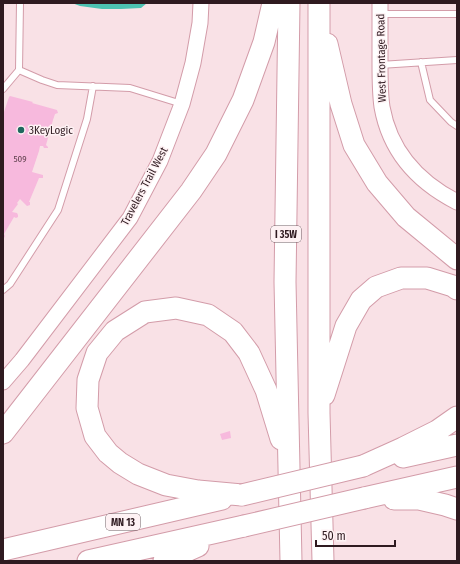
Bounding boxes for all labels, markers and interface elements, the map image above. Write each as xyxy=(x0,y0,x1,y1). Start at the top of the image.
street label: West Frontage Road xyxy=(374,14,389,102)
place label: 3KeyLogic xyxy=(29,124,73,137)
marker: 3KeyLogic xyxy=(16,125,26,135)
street label: Travelers Trail West xyxy=(118,145,171,228)
house number: 509 xyxy=(13,154,27,164)
road number: I 35W xyxy=(271,226,301,242)
road number: MN 13 xyxy=(106,514,140,530)
scale bar xyxy=(316,522,395,548)
text: 50 m xyxy=(322,529,346,543)

